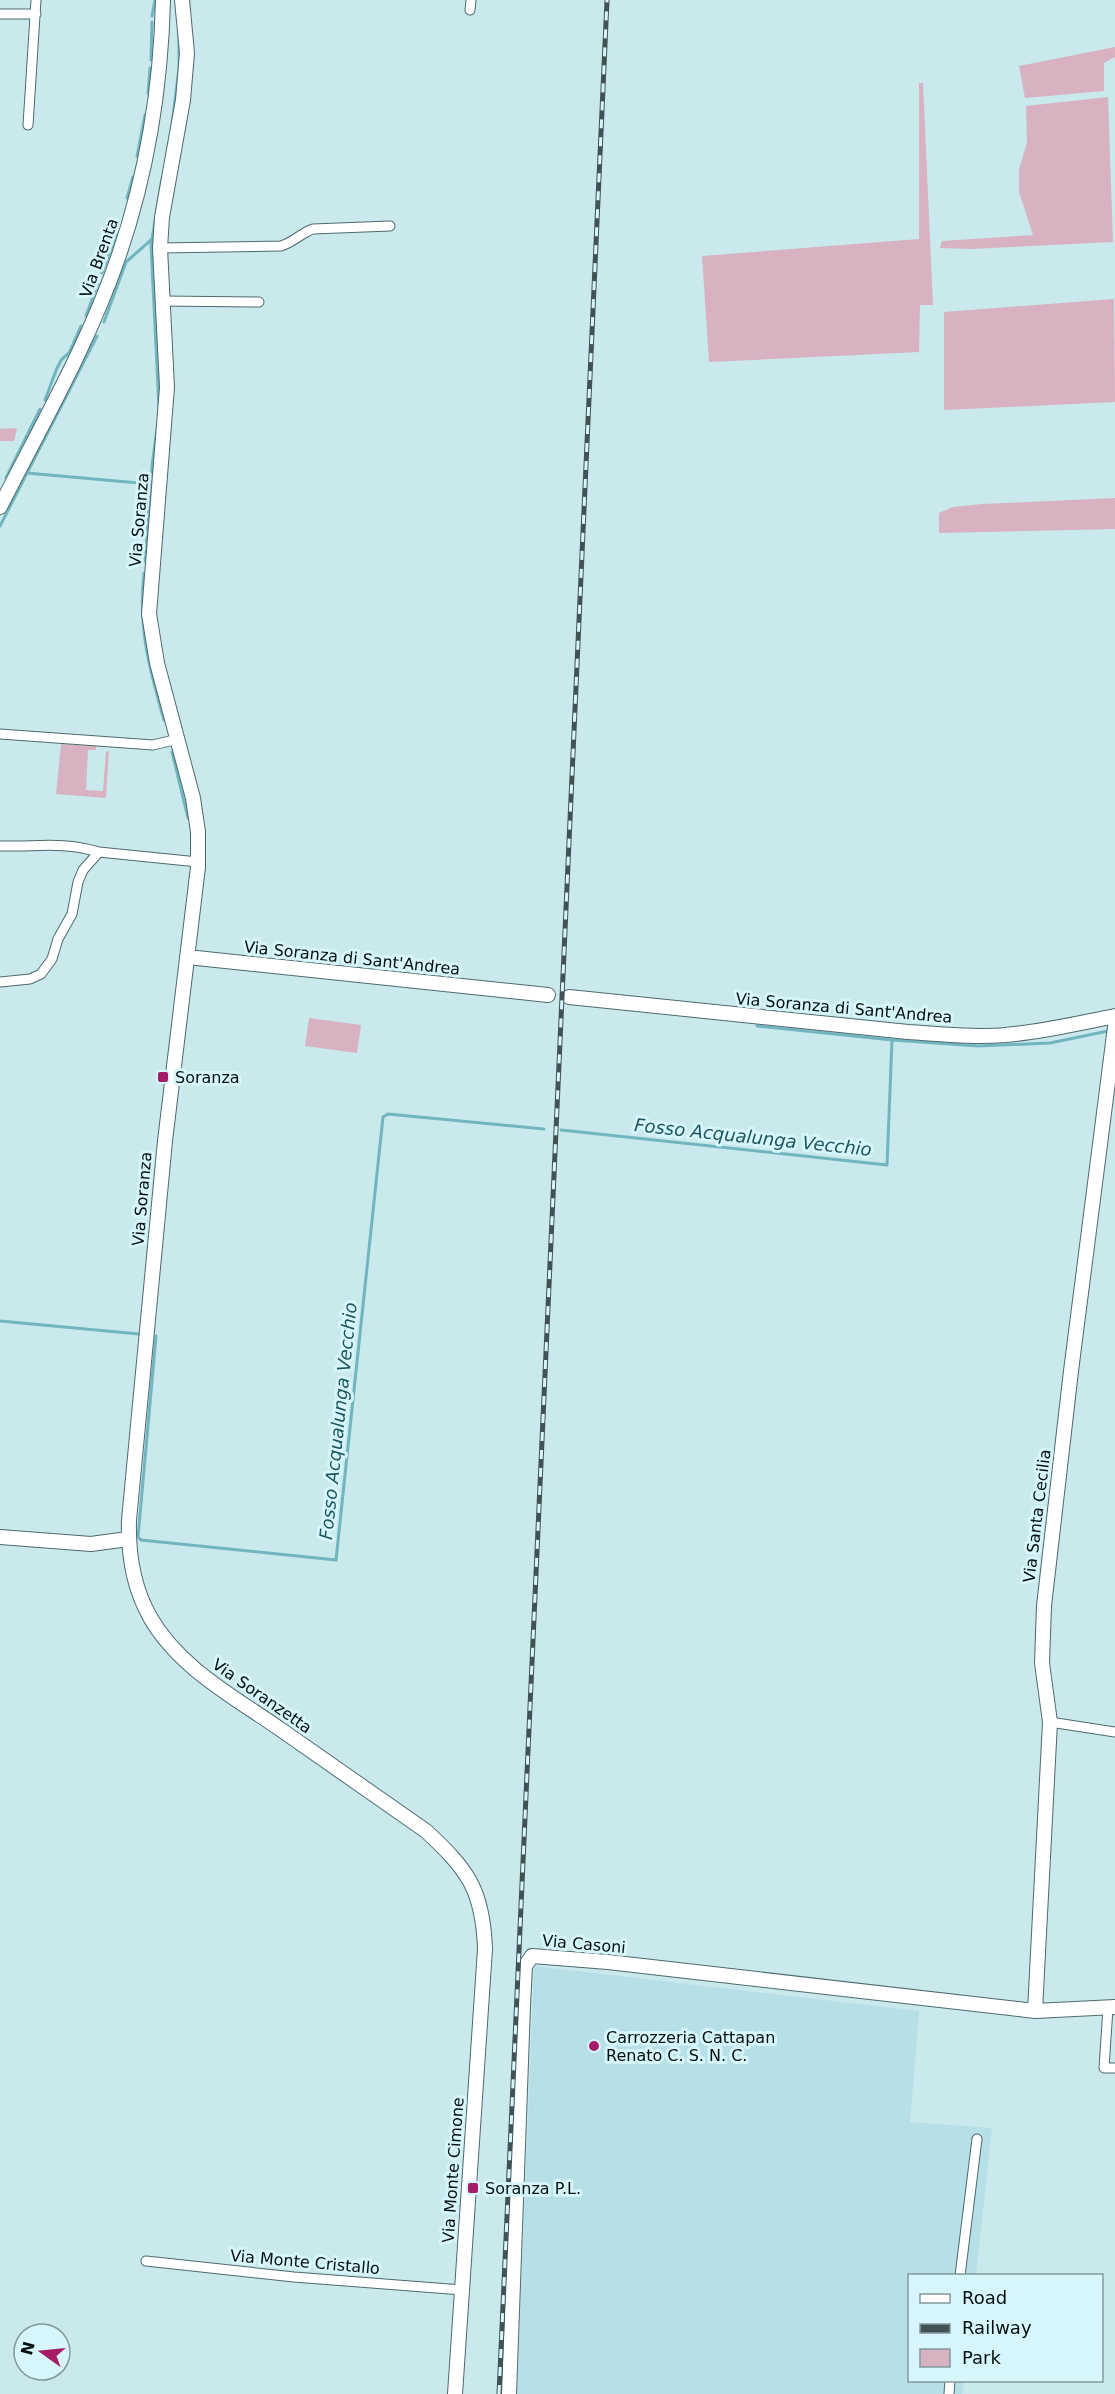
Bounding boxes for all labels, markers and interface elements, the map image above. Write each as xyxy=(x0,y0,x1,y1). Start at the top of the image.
street label: Via Brenta xyxy=(76,216,122,300)
street label: Via Soranza xyxy=(125,472,153,568)
street label: Via Soranza di Sant'Andrea xyxy=(243,937,461,979)
street label: Via Soranza di Sant'Andrea xyxy=(735,989,953,1027)
place label: Soranza xyxy=(175,1068,240,1087)
marker: Soranza xyxy=(156,1070,170,1084)
water label: Fosso Acqualunga Vecchio xyxy=(633,1114,873,1160)
street label: Via Soranza xyxy=(128,1151,156,1247)
water label: Fosso Acqualunga Vecchio xyxy=(315,1301,361,1541)
street label: Via Santa Cecilia xyxy=(1019,1448,1055,1584)
street label: Via Soranzetta xyxy=(209,1655,315,1737)
street label: Via Casoni xyxy=(542,1931,626,1957)
place label: Carrozzeria Cattapan Renato C. S. N. C. xyxy=(606,2028,775,2065)
marker: Carrozzeria Cattapan Renato C. S. N. C. xyxy=(587,2039,601,2053)
street label: Via Monte Cimone xyxy=(438,2097,468,2243)
place label: Soranza P.L. xyxy=(485,2179,581,2198)
marker: Soranza P.L. xyxy=(466,2181,480,2195)
street label: Via Monte Cristallo xyxy=(229,2246,381,2278)
legend xyxy=(908,2274,1103,2382)
text: Road xyxy=(962,2287,1007,2308)
text: Railway xyxy=(962,2317,1032,2338)
north arrow xyxy=(12,2322,72,2382)
text: N xyxy=(17,2339,39,2357)
text: Park xyxy=(962,2347,1001,2368)

